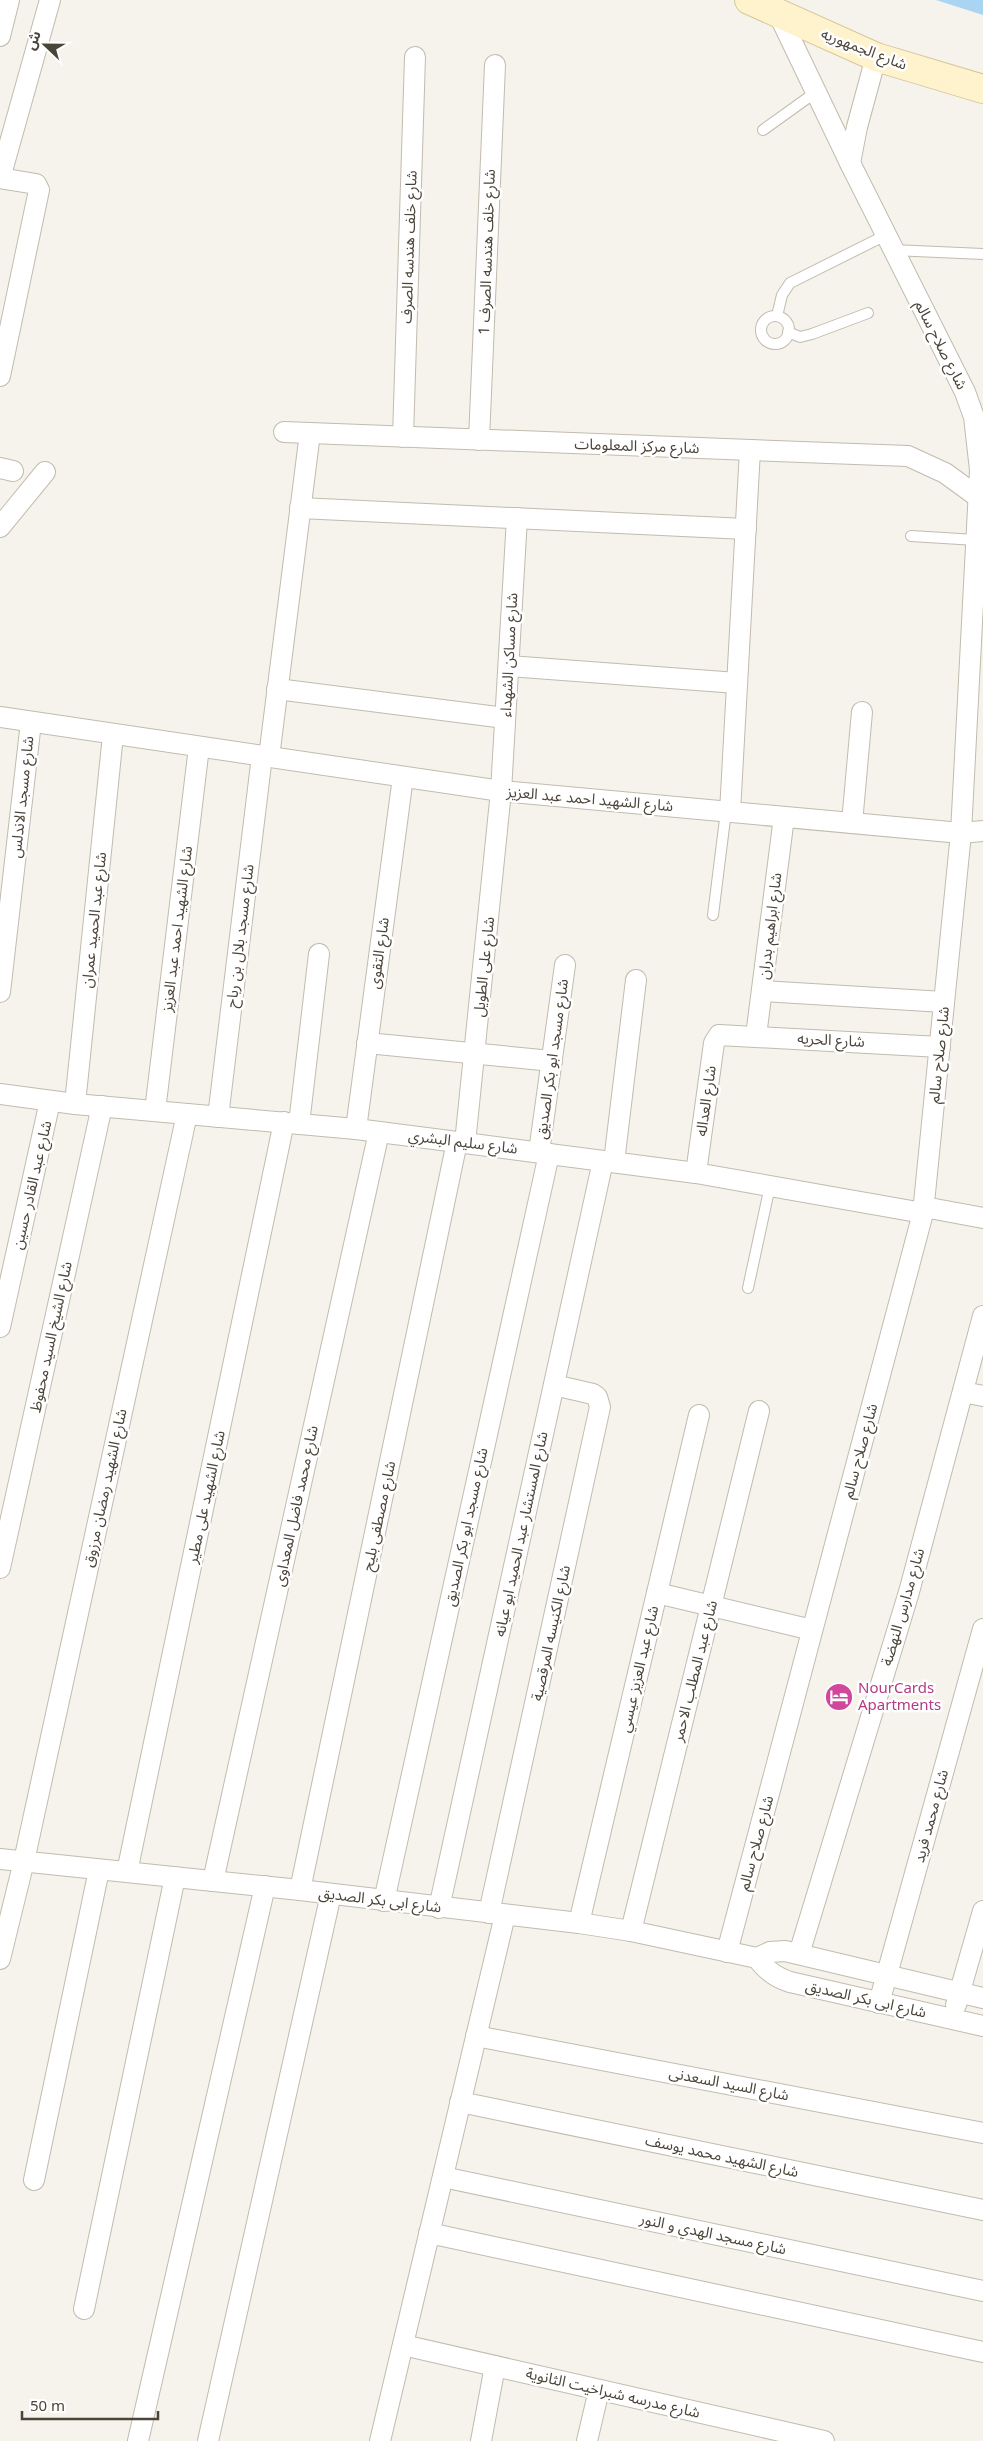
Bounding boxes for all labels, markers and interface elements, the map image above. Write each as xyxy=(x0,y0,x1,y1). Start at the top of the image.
north arrow xyxy=(20,20,70,70)
street label: شارع الجمهوريه xyxy=(818,23,910,76)
text: ش xyxy=(20,27,45,52)
street label: شارع خلف هندسه الصرف 1 xyxy=(473,168,502,335)
street label: شارع خلف هندسه الصرف xyxy=(395,170,424,324)
street label: شارع صلاح سالم xyxy=(908,297,973,394)
street label: شارع مركز المعلومات xyxy=(574,433,700,460)
street label: شارع مساكن الشهداء xyxy=(495,592,524,718)
street label: شارع مسجد الاندلس xyxy=(5,735,40,859)
street label: شارع الشهيد احمد عبد العزيز xyxy=(505,781,674,818)
street label: شارع الشهيد احمد عبد العزيز xyxy=(156,844,199,1014)
street label: شارع عبد الحميد عمران xyxy=(76,851,113,989)
street label: شارع مسجد بلال بن رباح xyxy=(220,863,261,1009)
street label: شارع ابراهيم بدران xyxy=(753,871,788,981)
street label: شارع التقوى xyxy=(363,916,396,990)
street label: شارع على الطويل xyxy=(468,916,501,1018)
street label: شارع مسجد ابو بكر الصديق xyxy=(530,977,575,1141)
street label: شارع صلاح سالم xyxy=(923,1005,956,1105)
street label: شارع الحريه xyxy=(797,1027,865,1054)
street label: شارع العداله xyxy=(690,1064,723,1138)
street label: شارع عبد القادر حسين xyxy=(6,1118,59,1252)
street label: شارع سليم البشري xyxy=(407,1124,519,1161)
street label: شارع الشيخ السيد محفوظ xyxy=(24,1259,79,1415)
street label: شارع صلاح سالم xyxy=(837,1401,884,1501)
street label: شارع الشهيد رمضان مرزوق xyxy=(77,1406,134,1570)
street label: شارع محمد فاضل المعداوى xyxy=(268,1423,325,1589)
street label: شارع الشهيد على مطير xyxy=(181,1428,232,1567)
street label: شارع المستشار عبد الحميد ابو عيانه xyxy=(488,1429,555,1639)
street label: شارع مسجد ابو بكر الصديق xyxy=(438,1445,495,1609)
street label: شارع مصطفى بليح xyxy=(357,1459,402,1573)
street label: شارع مدارس النهضة xyxy=(876,1545,931,1669)
street label: شارع الكنيسه المرقصية xyxy=(526,1563,577,1703)
street label: شارع عبد المطلب الاحمر xyxy=(667,1598,724,1745)
street label: شارع عبد العزيز عيسي xyxy=(614,1603,665,1735)
place label: NourCards Apartments xyxy=(858,1677,941,1714)
hotel icon: NourCards Apartments xyxy=(824,1682,854,1712)
street label: شارع محمد فريد xyxy=(908,1767,955,1865)
street label: شارع صلاح سالم xyxy=(733,1793,780,1893)
street label: شارع ابى بكر الصديق xyxy=(317,1882,443,1919)
street label: شارع ابى بكر الصديق xyxy=(803,1974,929,2025)
street label: شارع السيد السعدنى xyxy=(667,2062,791,2107)
street label: شارع الشهيد محمد يوسف xyxy=(643,2129,801,2184)
street label: شارع مسجد الهدي و النور xyxy=(636,2208,789,2261)
street label: شارع مدرسه شبراخيت الثانوية xyxy=(524,2362,702,2425)
scale bar xyxy=(22,2388,159,2420)
text: 50 m xyxy=(30,2395,65,2415)

